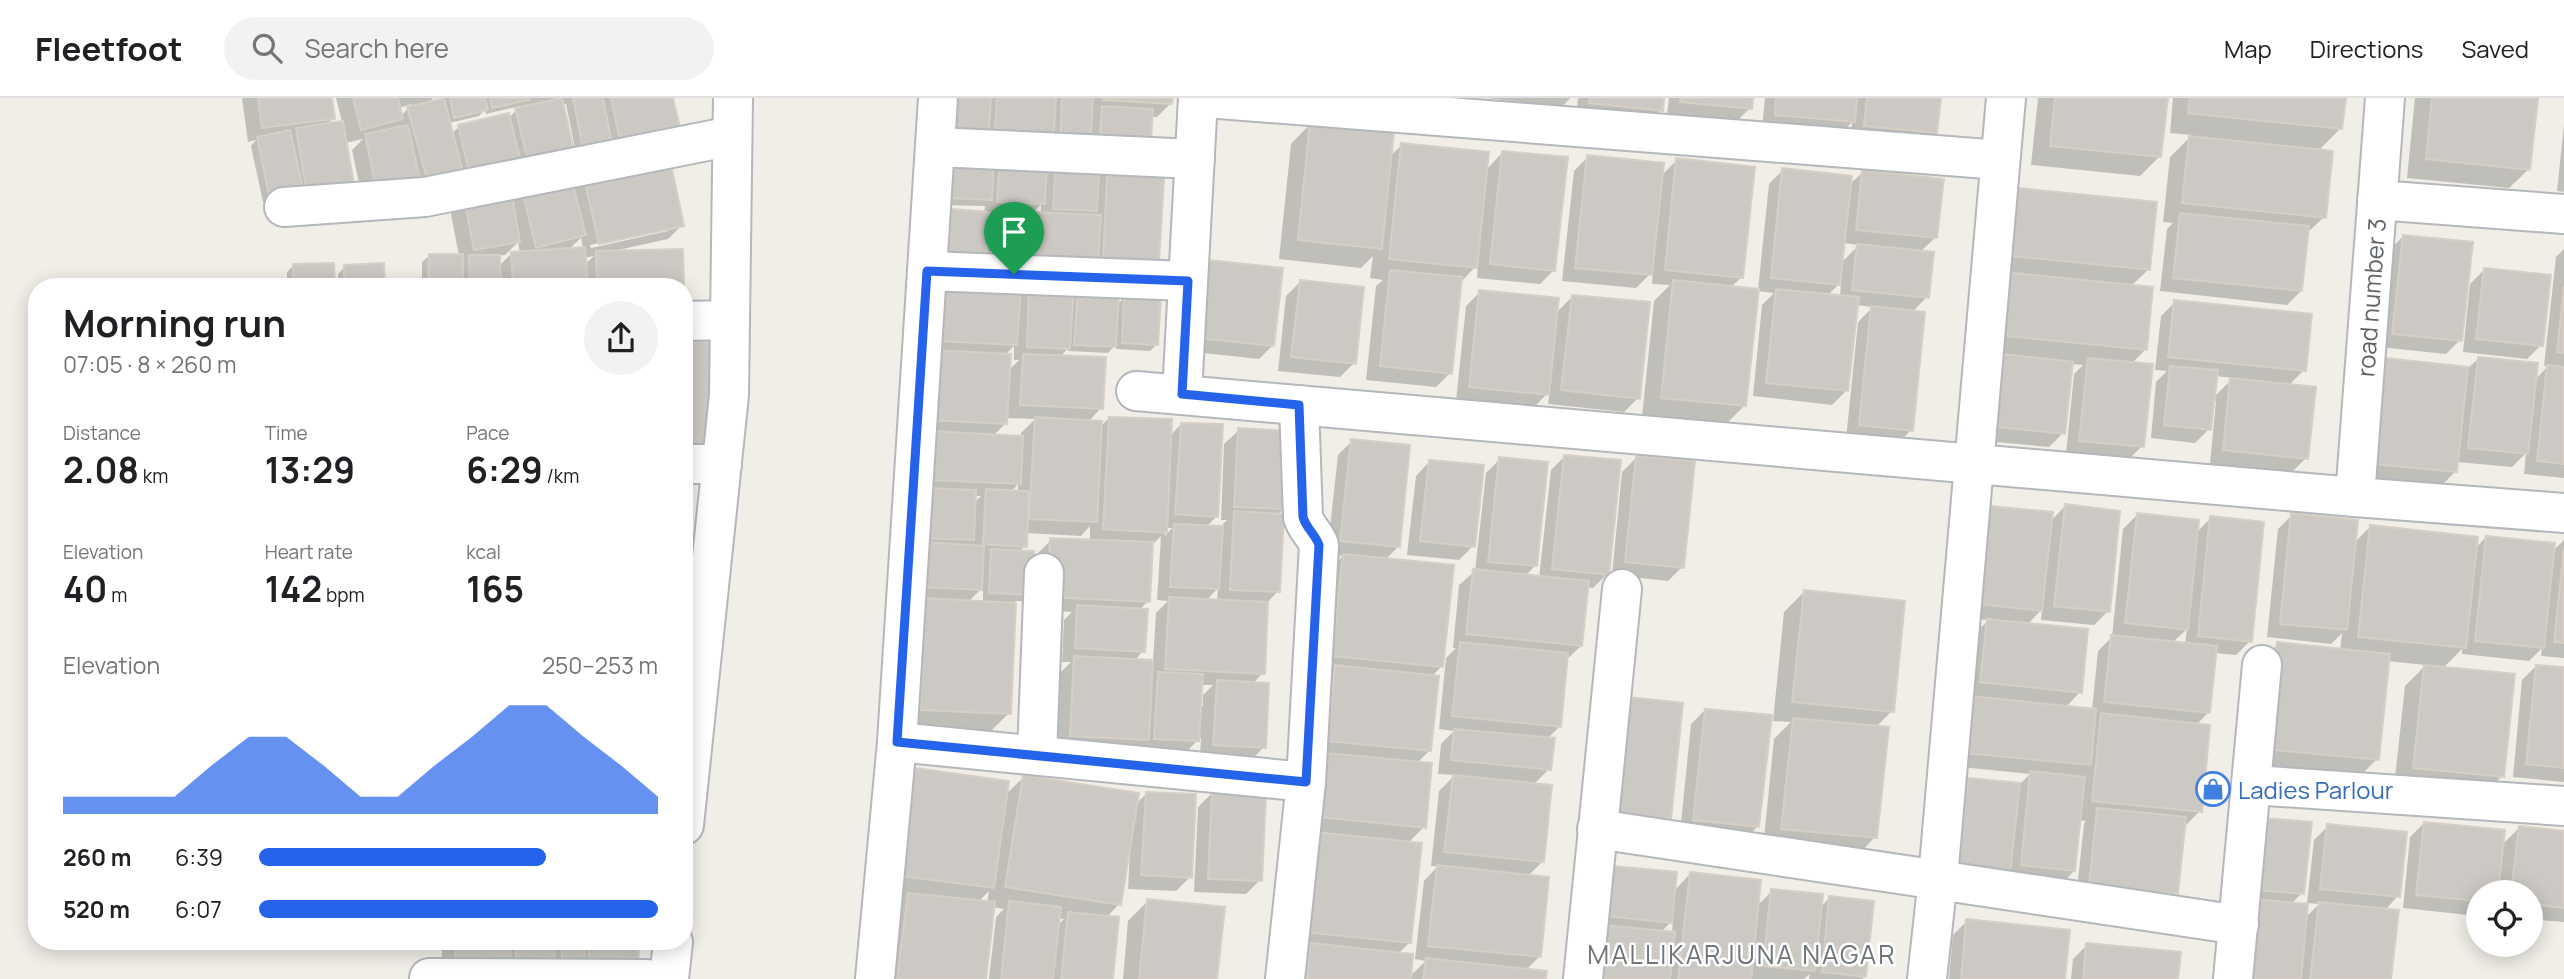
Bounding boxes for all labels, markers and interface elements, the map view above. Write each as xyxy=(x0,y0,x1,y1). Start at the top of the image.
search box xyxy=(224,17,714,80)
text: Fleetfoot xyxy=(35,26,182,71)
icon: search xyxy=(248,29,286,67)
text: Search here xyxy=(304,30,449,66)
text: Map xyxy=(2224,32,2272,65)
text: Directions xyxy=(2310,32,2423,65)
text: Saved xyxy=(2461,32,2529,65)
pin xyxy=(984,202,1044,274)
icon: arrive xyxy=(995,213,1033,251)
street label: road number 3 xyxy=(2348,217,2392,378)
text: Morning run xyxy=(63,296,286,348)
button: share xyxy=(584,301,658,375)
text: 07:05 · 8 × 260 m xyxy=(63,348,236,380)
text: Distance xyxy=(63,420,141,446)
text: Time xyxy=(265,420,308,446)
text: Pace xyxy=(466,420,509,446)
text: 2.08 xyxy=(63,446,139,494)
text: 13:29 xyxy=(265,446,355,494)
text: 6:29 xyxy=(466,446,543,494)
text: km xyxy=(139,463,168,489)
text: /km xyxy=(543,463,579,489)
text: Elevation xyxy=(63,539,143,565)
text: Heart rate xyxy=(265,539,353,565)
text: kcal xyxy=(466,539,501,565)
text: 40 xyxy=(63,565,107,613)
text: 142 xyxy=(265,565,322,613)
text: 165 xyxy=(466,565,524,613)
text: m xyxy=(107,582,127,608)
text: bpm xyxy=(322,582,365,608)
text: Elevation xyxy=(63,649,160,681)
text: 250–253 m xyxy=(542,649,658,681)
shop icon: Ladies Parlour xyxy=(2194,770,2232,808)
place label: Ladies Parlour xyxy=(2238,773,2394,806)
text: 260 m xyxy=(63,841,131,873)
text: 6:39 xyxy=(175,841,223,873)
map controls xyxy=(2466,880,2543,957)
button: locate xyxy=(2466,880,2543,957)
text: 520 m xyxy=(63,893,130,925)
text: 6:07 xyxy=(175,893,222,925)
district label: MALLIKARJUNA NAGAR xyxy=(1587,936,1897,972)

